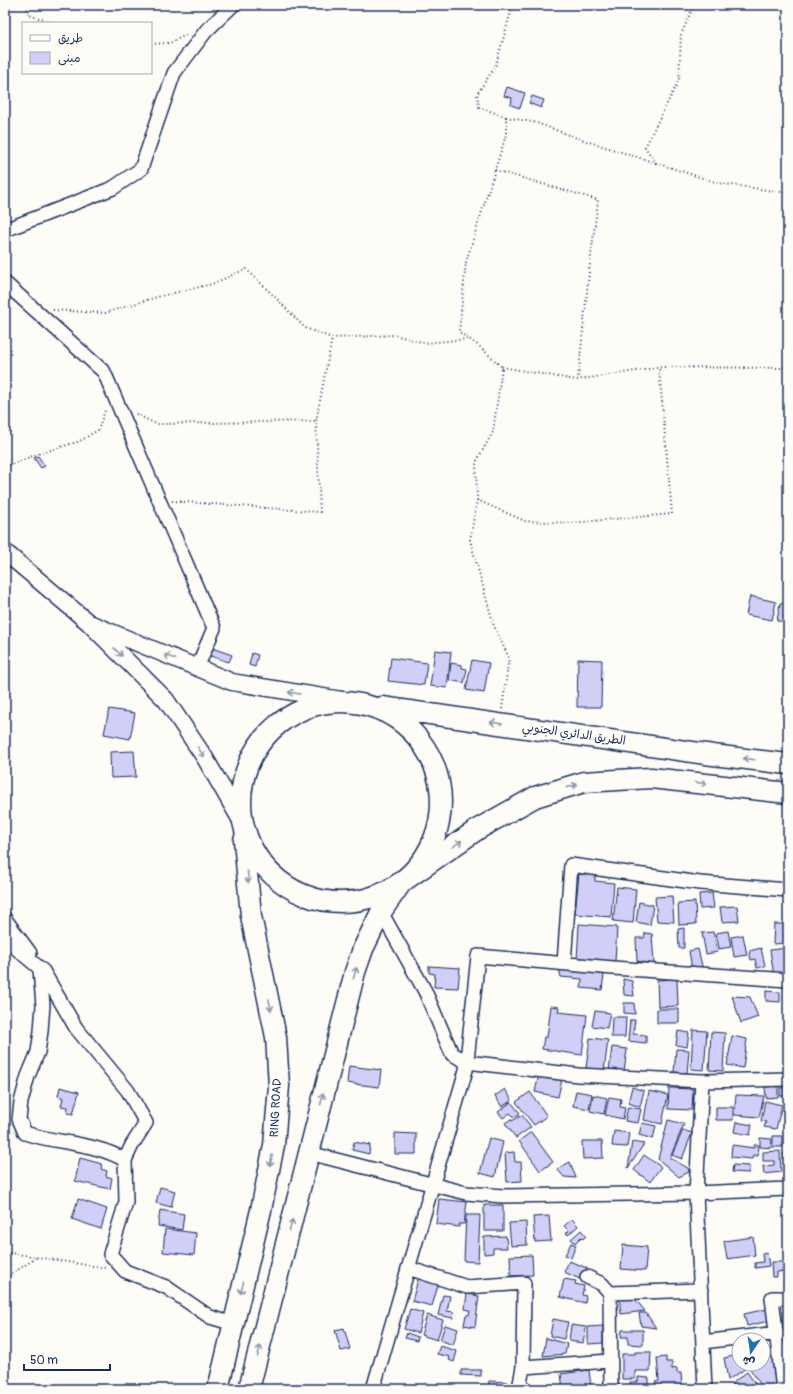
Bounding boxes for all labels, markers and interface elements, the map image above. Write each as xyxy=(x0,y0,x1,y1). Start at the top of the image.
legend xyxy=(22,22,152,74)
text: طريق xyxy=(58,31,83,46)
text: مبنى xyxy=(58,51,81,66)
one-way arrow xyxy=(113,647,123,657)
one-way arrow xyxy=(165,652,177,660)
one-way arrow xyxy=(288,688,301,696)
one-way arrow xyxy=(490,719,503,727)
street label: الطريق الدائري الجنوبي xyxy=(521,719,627,752)
one-way arrow xyxy=(197,746,205,757)
one-way arrow xyxy=(743,755,756,763)
one-way arrow xyxy=(695,780,708,787)
one-way arrow xyxy=(566,782,579,789)
one-way arrow xyxy=(451,840,462,848)
one-way arrow xyxy=(244,870,251,883)
one-way arrow xyxy=(352,967,359,980)
one-way arrow xyxy=(266,998,274,1011)
street label: RING ROAD xyxy=(267,1078,285,1138)
one-way arrow xyxy=(319,1093,327,1106)
one-way arrow xyxy=(267,1154,275,1167)
one-way arrow xyxy=(287,1219,295,1232)
one-way arrow xyxy=(238,1281,246,1294)
north arrow xyxy=(731,1332,771,1372)
one-way arrow xyxy=(256,1345,263,1358)
scale bar xyxy=(24,1346,110,1372)
text: 50 m xyxy=(30,1353,58,1368)
text: ش xyxy=(742,1354,756,1369)

